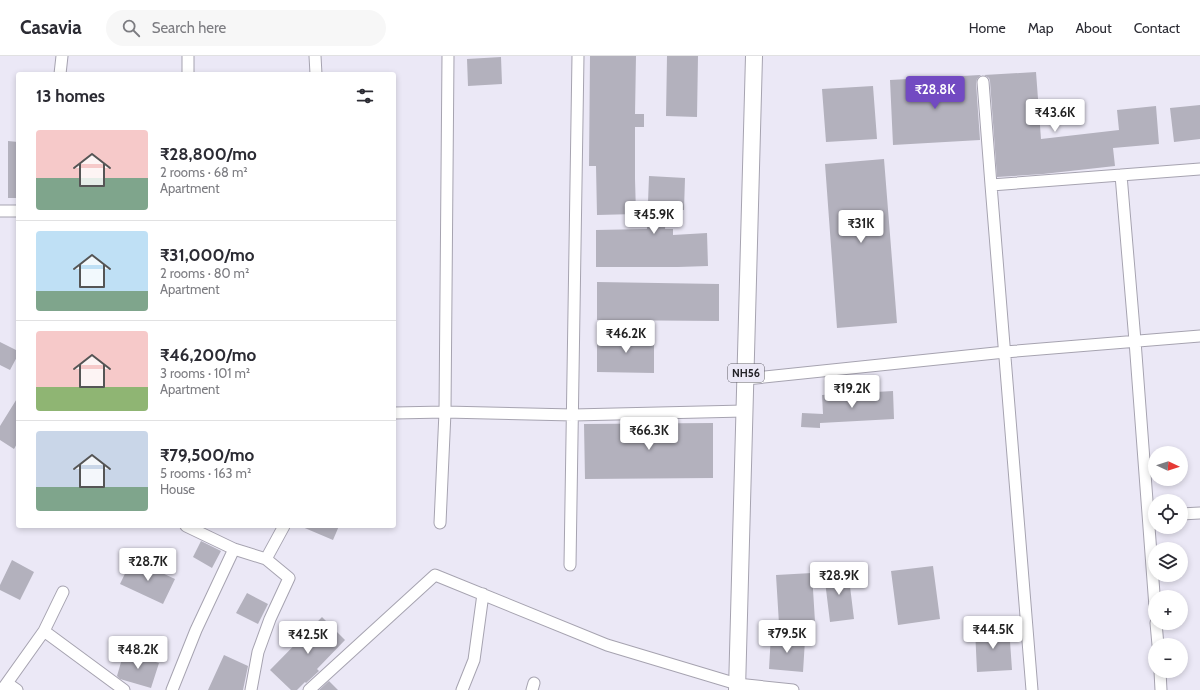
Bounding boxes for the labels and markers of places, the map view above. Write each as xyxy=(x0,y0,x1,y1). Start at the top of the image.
pin: ₹28.8K xyxy=(902,76,968,110)
pin: ₹43.6K xyxy=(1022,99,1088,133)
pin: ₹45.9K xyxy=(621,201,687,235)
pin: ₹31K xyxy=(837,210,885,244)
pin: ₹46.2K xyxy=(593,320,659,354)
pin: ₹19.2K xyxy=(819,375,885,409)
pin: ₹66.3K xyxy=(616,417,682,451)
pin: ₹28.7K xyxy=(115,548,181,582)
pin: ₹28.9K xyxy=(806,562,872,596)
pin: ₹44.5K xyxy=(960,616,1026,650)
pin: ₹79.5K xyxy=(754,620,820,654)
pin: ₹42.5K xyxy=(275,621,341,655)
pin: ₹48.2K xyxy=(105,636,171,670)

